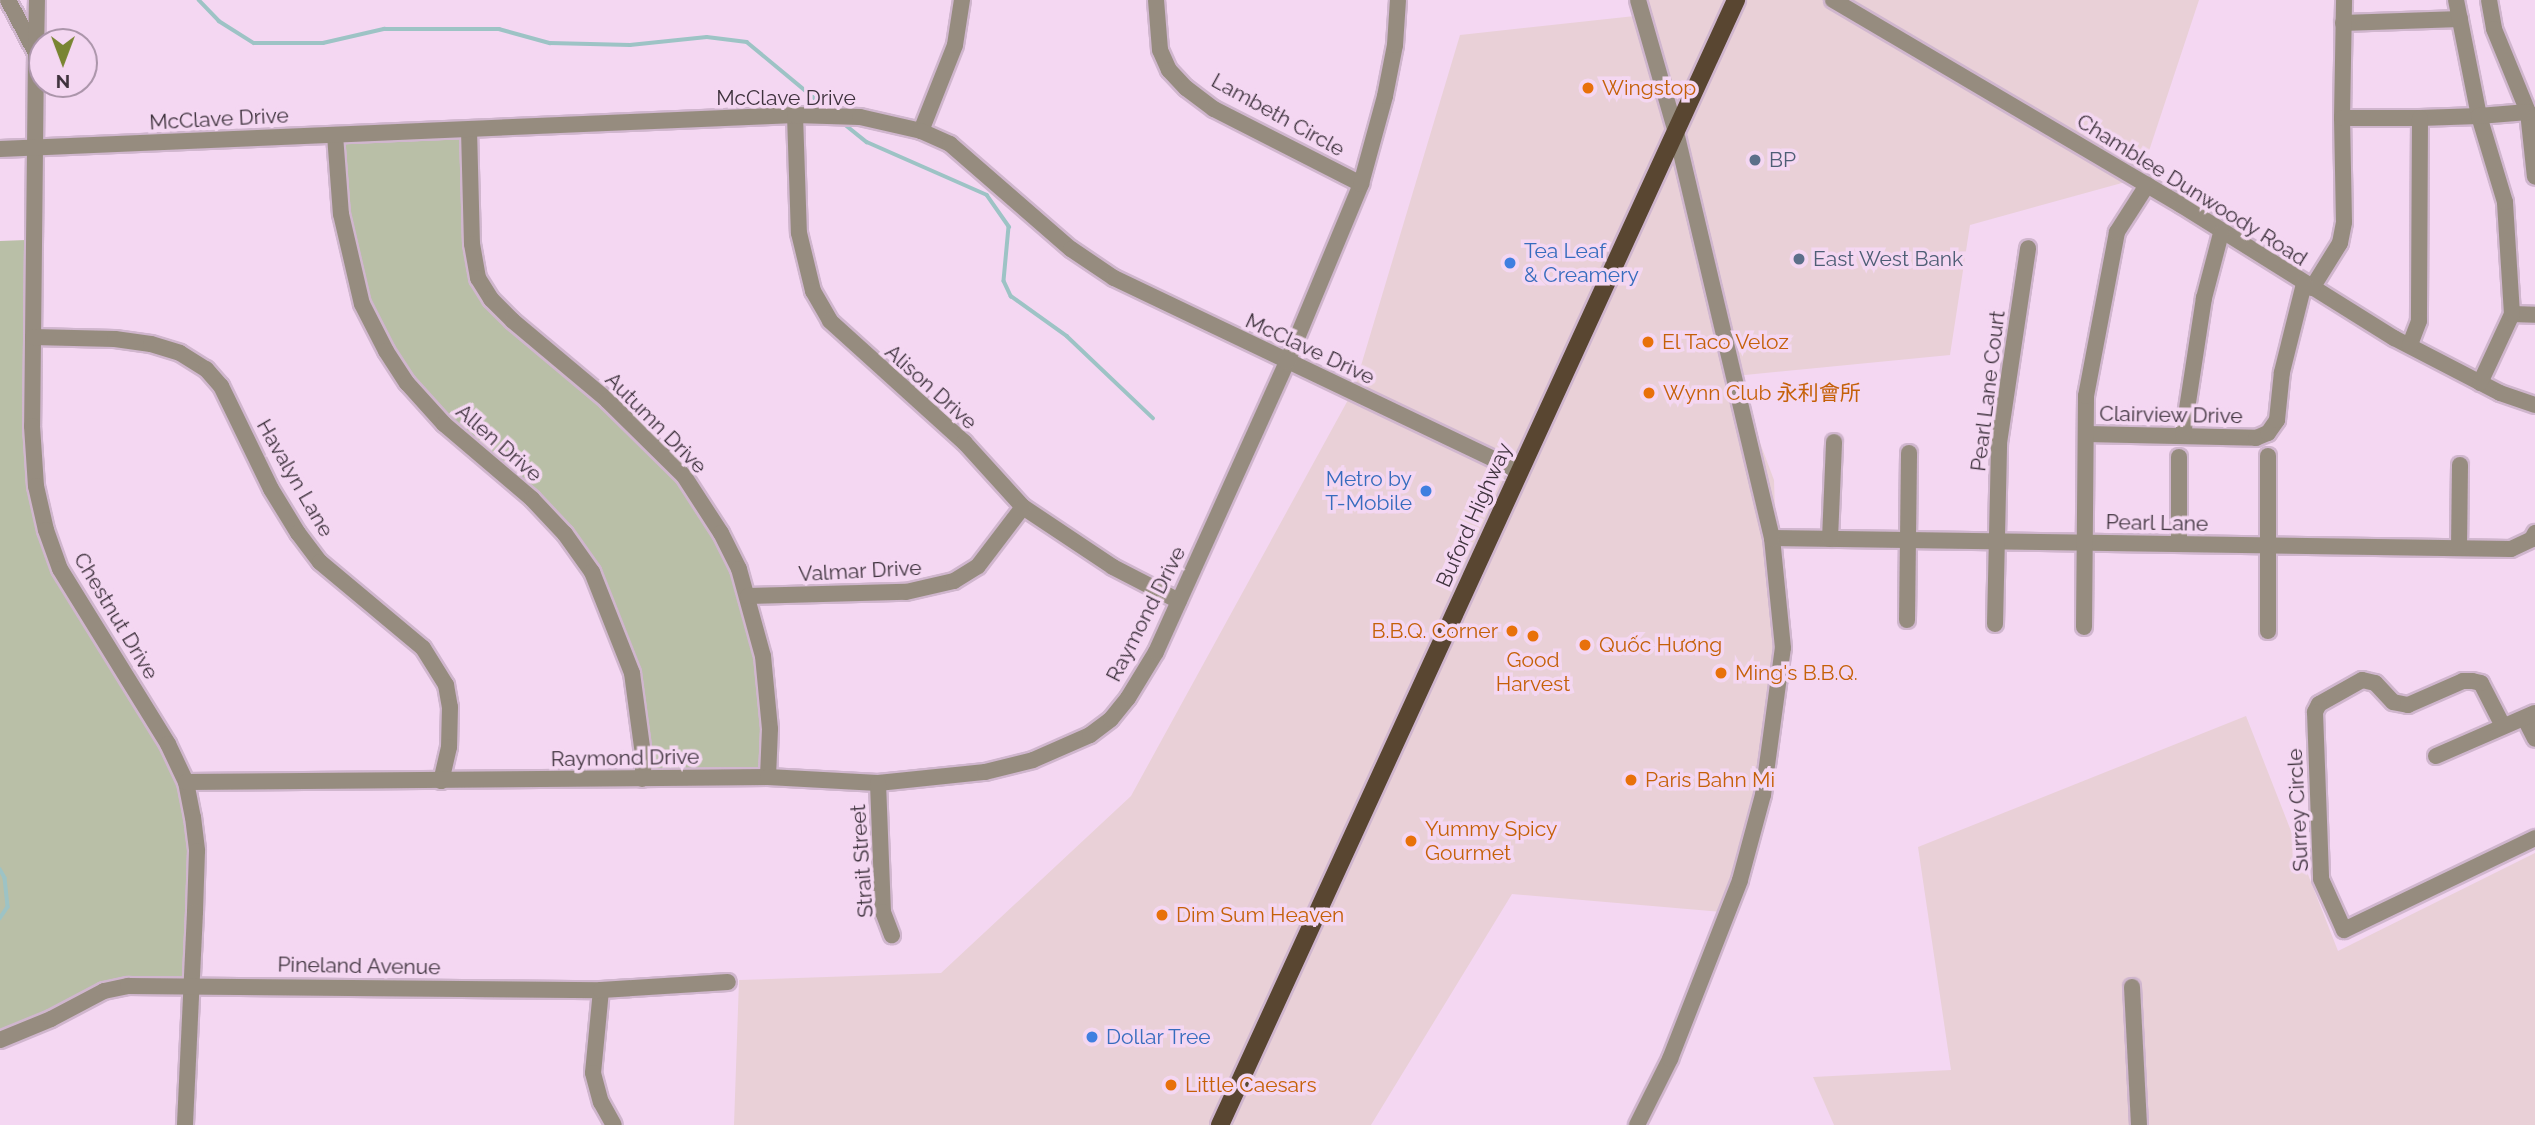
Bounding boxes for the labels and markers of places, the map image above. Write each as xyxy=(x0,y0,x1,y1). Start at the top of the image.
place label: Wingstop xyxy=(1602,75,1696,101)
marker: Wingstop xyxy=(1580,80,1596,96)
place label: BP xyxy=(1769,147,1796,173)
marker: BP xyxy=(1747,152,1763,168)
place label: Tea Leaf & Creamery xyxy=(1524,238,1639,288)
place label: East West Bank xyxy=(1813,246,1964,272)
marker: East West Bank xyxy=(1791,251,1807,267)
marker: Tea Leaf & Creamery xyxy=(1502,255,1518,271)
place label: El Taco Veloz xyxy=(1662,329,1791,355)
marker: El Taco Veloz xyxy=(1640,334,1656,350)
place label: Wynn Club 永利會所 xyxy=(1663,380,1861,406)
marker: Wynn Club 永利會所 xyxy=(1641,385,1657,401)
place label: Metro by T-Mobile xyxy=(1325,466,1412,516)
marker: Metro by T-Mobile xyxy=(1418,483,1434,499)
place label: B.B.Q. Corner xyxy=(1371,618,1498,644)
marker: B.B.Q. Corner xyxy=(1504,623,1520,639)
marker: Good Harvest xyxy=(1525,628,1541,644)
place label: Quốc Hương xyxy=(1599,632,1722,658)
marker: Quốc Hương xyxy=(1577,637,1593,653)
place label: Good Harvest xyxy=(1496,647,1570,697)
place label: Ming's B.B.Q. xyxy=(1735,660,1858,686)
marker: Ming's B.B.Q. xyxy=(1713,665,1729,681)
place label: Paris Bahn Mi xyxy=(1645,767,1775,793)
marker: Paris Bahn Mi xyxy=(1623,772,1639,788)
place label: Yummy Spicy Gourmet xyxy=(1425,816,1558,866)
marker: Yummy Spicy Gourmet xyxy=(1403,833,1419,849)
place label: Dim Sum Heaven xyxy=(1176,902,1344,928)
marker: Dim Sum Heaven xyxy=(1154,907,1170,923)
place label: Dollar Tree xyxy=(1106,1024,1212,1050)
marker: Dollar Tree xyxy=(1084,1029,1100,1045)
place label: Little Caesars xyxy=(1185,1072,1317,1098)
marker: Little Caesars xyxy=(1163,1077,1179,1093)

